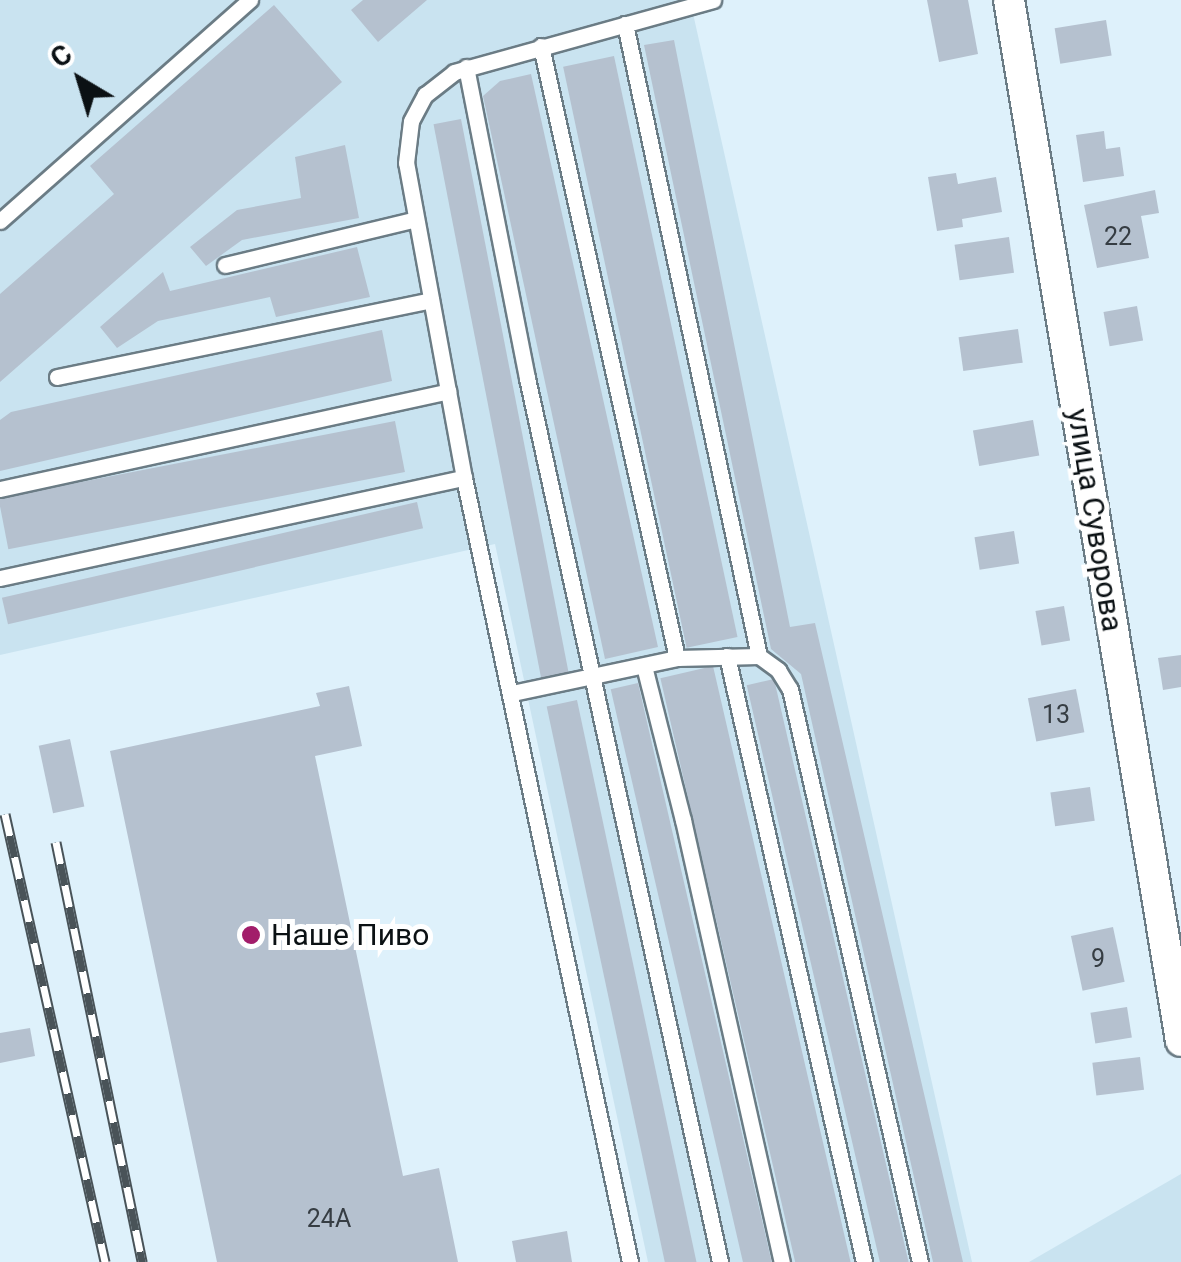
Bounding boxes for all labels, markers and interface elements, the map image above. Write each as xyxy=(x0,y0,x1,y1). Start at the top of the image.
north arrow xyxy=(30,30,130,130)
text: С xyxy=(44,37,79,75)
house number: 22 xyxy=(1104,222,1132,252)
street label: улица Суворова xyxy=(1060,406,1130,634)
house number: 13 xyxy=(1042,700,1070,730)
place label: Наше Пиво xyxy=(271,917,429,953)
marker: Наше Пиво xyxy=(240,924,262,946)
house number: 9 xyxy=(1091,944,1105,974)
house number: 24А xyxy=(307,1204,351,1234)

